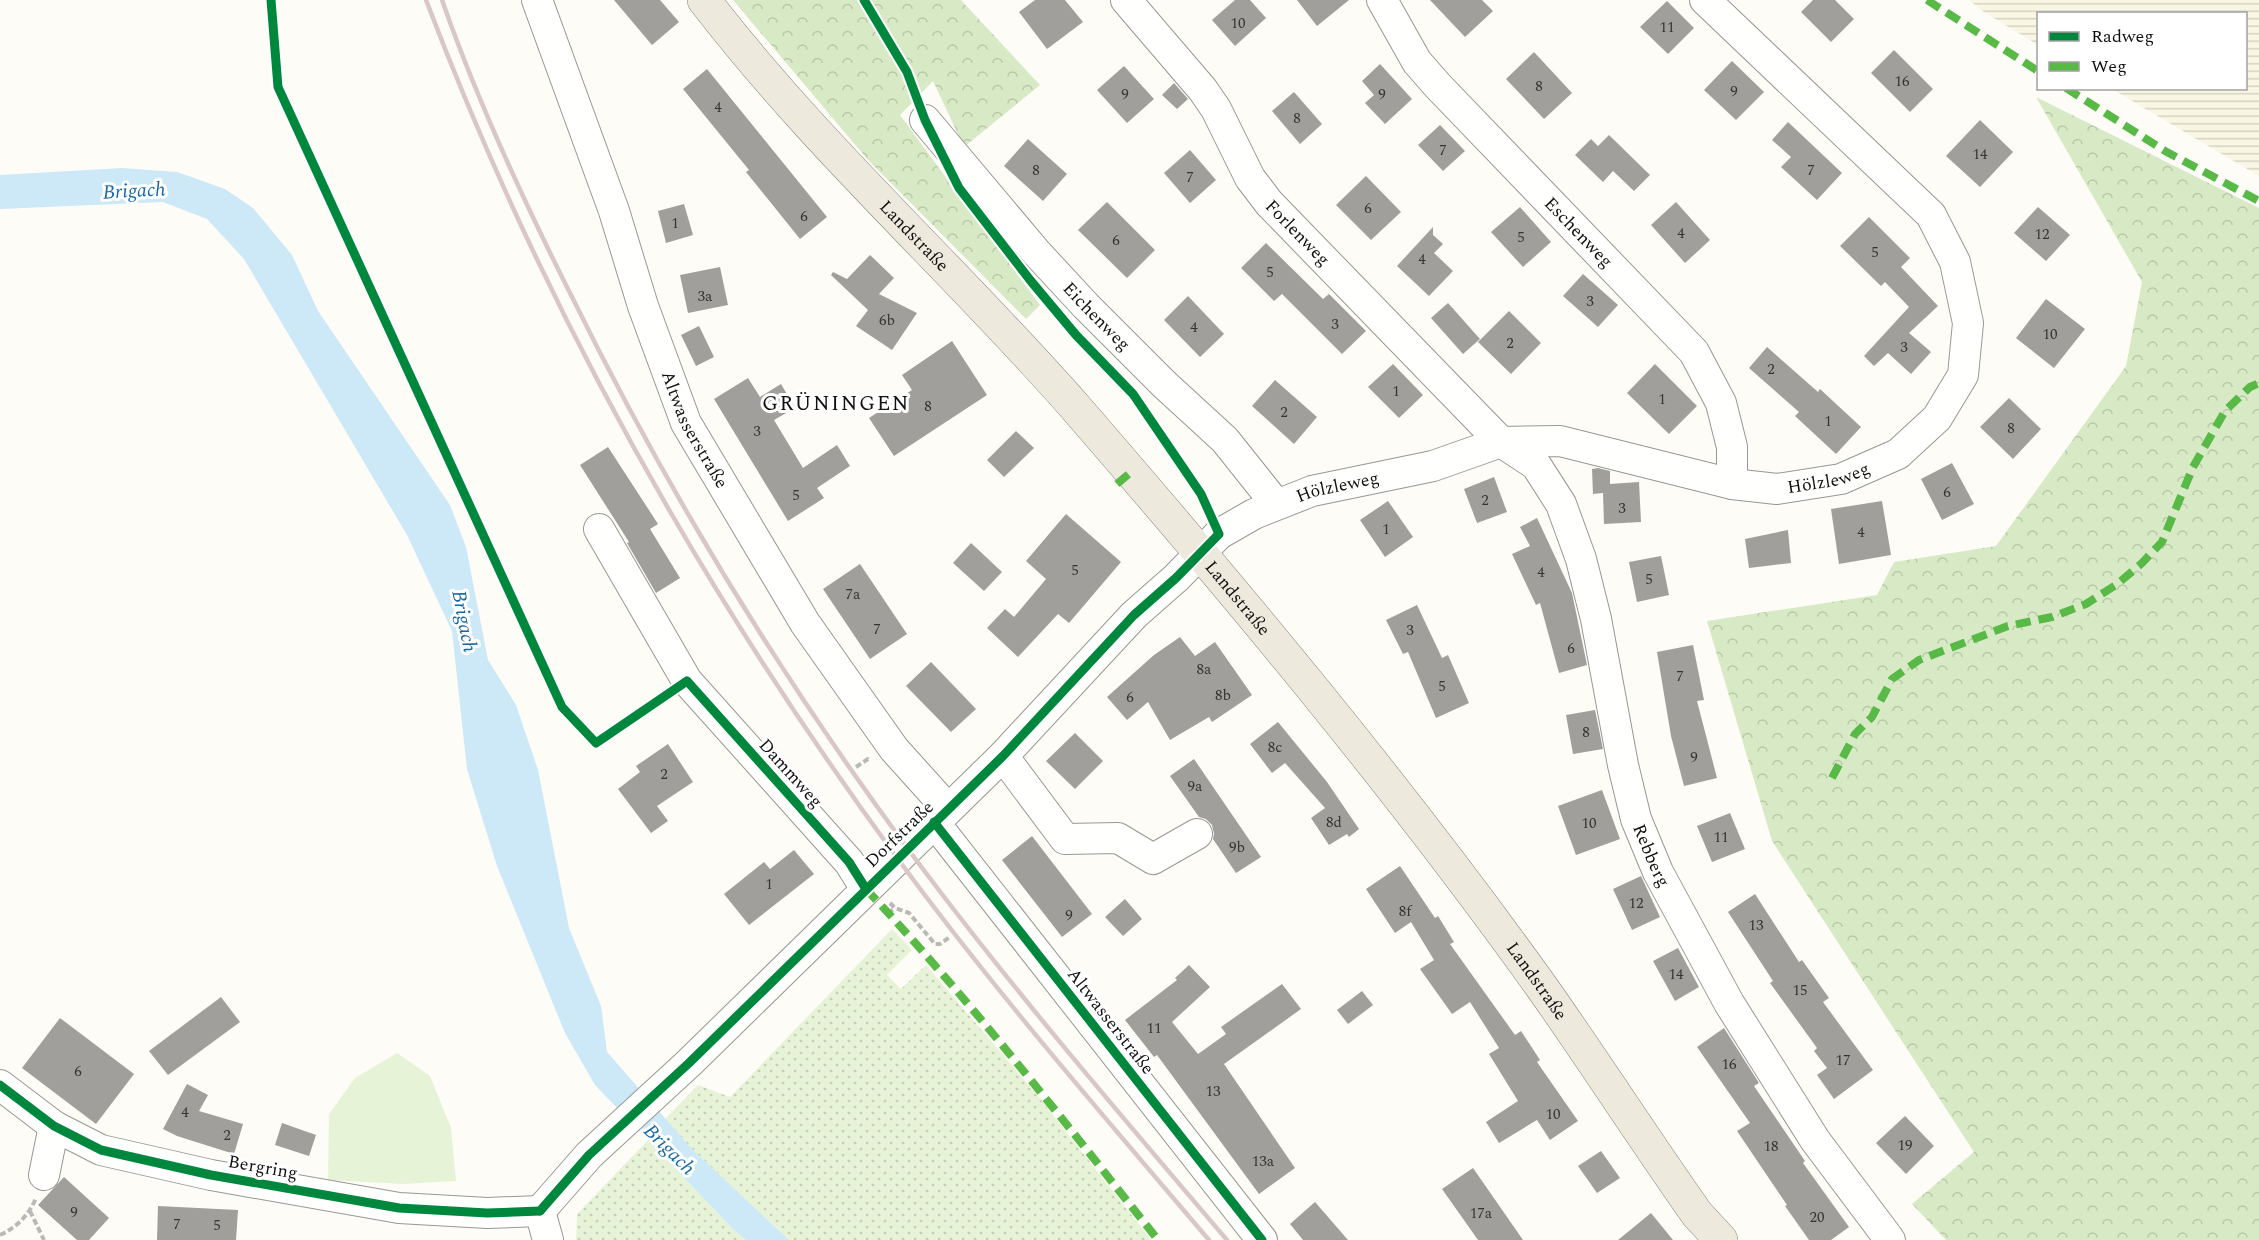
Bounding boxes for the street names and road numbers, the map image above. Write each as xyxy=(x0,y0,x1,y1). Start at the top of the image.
street label: Eschenweg xyxy=(1537,191,1619,274)
street label: Forlenweg xyxy=(1258,193,1336,272)
street label: Landstraße xyxy=(873,194,955,278)
street label: Eichenweg xyxy=(1056,276,1137,357)
street label: Altwasserstraße xyxy=(654,367,735,493)
street label: Hölzleweg xyxy=(1785,455,1874,501)
street label: Hölzleweg xyxy=(1292,465,1381,510)
street label: Landstraße xyxy=(1198,555,1277,642)
street label: Dammweg xyxy=(752,732,829,814)
street label: Dorfstraße xyxy=(859,794,940,874)
street label: Rebberg xyxy=(1625,820,1677,892)
street label: Landstraße xyxy=(1499,936,1574,1026)
street label: Altwasserstraße xyxy=(1060,962,1161,1080)
street label: Bergring xyxy=(226,1148,300,1187)

